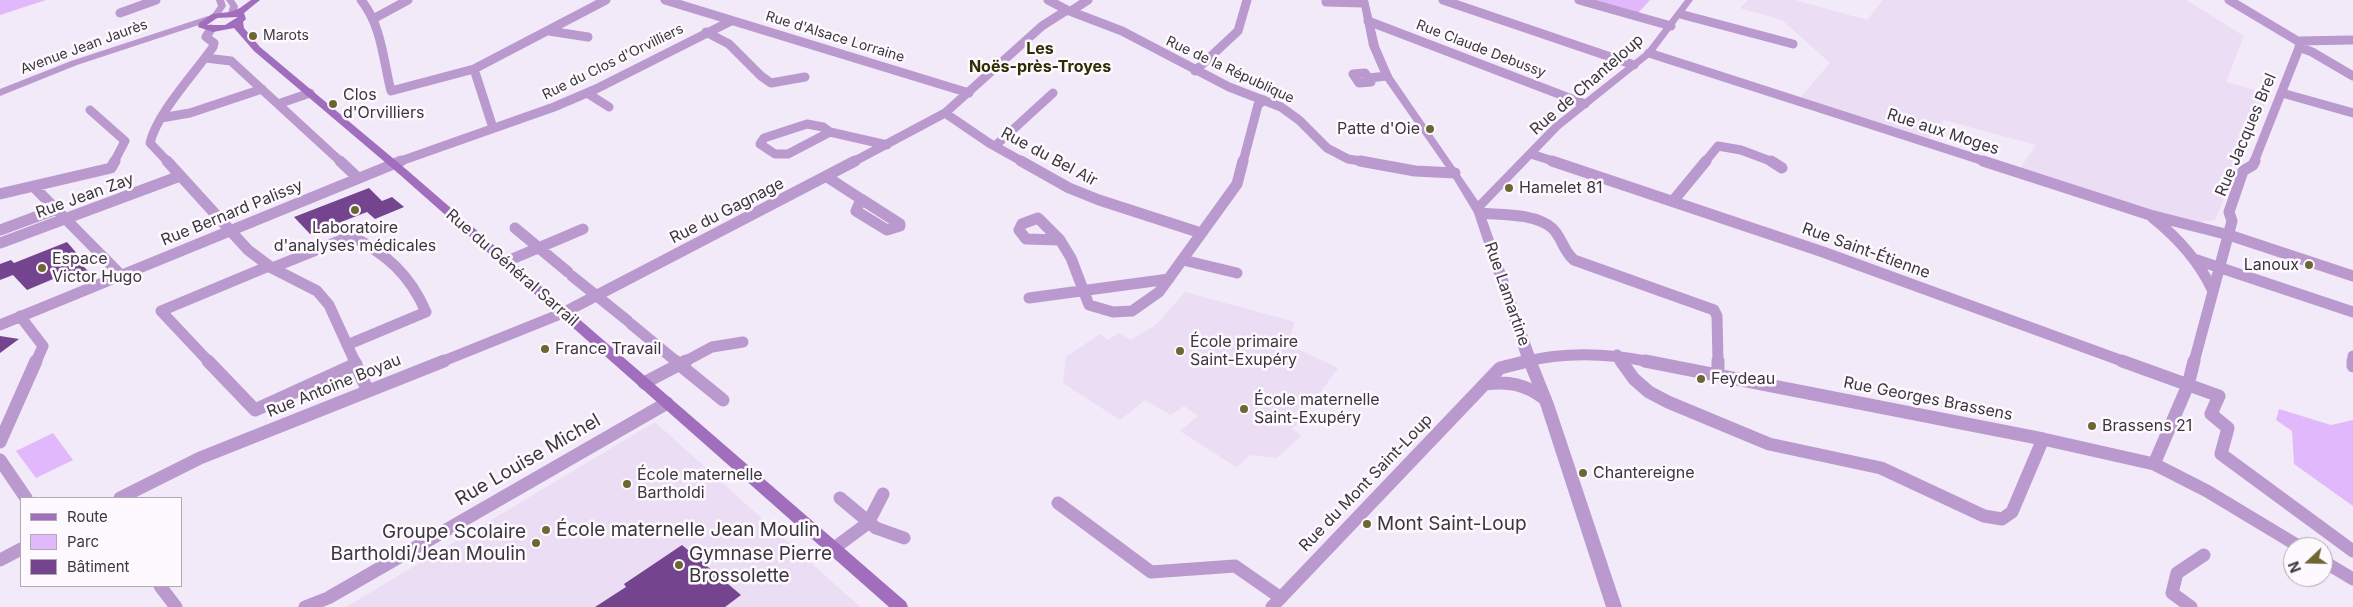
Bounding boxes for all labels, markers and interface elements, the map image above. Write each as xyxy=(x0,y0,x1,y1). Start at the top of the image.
street label: Rue d'Alsace Lorraine xyxy=(764,8,906,66)
street label: Avenue Jean Jaurès xyxy=(18,16,150,78)
street label: Rue Claude Debussy xyxy=(1414,17,1548,81)
street label: Rue du Clos d'Orvilliers xyxy=(540,21,686,103)
place label: Marots xyxy=(263,28,309,44)
marker: Marots xyxy=(247,30,259,42)
street label: Rue de Chanteloup xyxy=(1526,31,1648,139)
street label: Rue de la République xyxy=(1163,33,1297,107)
district label: Les Noës-près-Troyes xyxy=(969,39,1111,77)
street label: Rue Jacques Brel xyxy=(2211,71,2281,199)
place label: Clos d'Orvilliers xyxy=(343,85,424,123)
marker: Clos d'Orvilliers xyxy=(327,98,339,110)
street label: Rue aux Moges xyxy=(1884,105,2002,159)
place label: Patte d'Oie xyxy=(1337,119,1420,139)
marker: Patte d'Oie xyxy=(1424,123,1436,135)
street label: Rue du Bel Air xyxy=(997,124,1101,190)
street label: Rue Jean Zay xyxy=(33,169,137,223)
street label: Rue du Gagnage xyxy=(667,174,787,248)
street label: Rue Bernard Palissy xyxy=(158,176,306,250)
place label: Hamelet 81 xyxy=(1519,178,1603,198)
marker: Hamelet 81 xyxy=(1503,182,1515,194)
marker: Laboratoire d'analyses médicales xyxy=(349,204,361,216)
street label: Rue du Général Sarrail xyxy=(442,205,582,331)
place label: Laboratoire d'analyses médicales xyxy=(274,218,436,256)
street label: Rue Saint-Étienne xyxy=(1799,219,1933,283)
street label: Rue Lamartine xyxy=(1480,239,1534,349)
place label: Espace Victor Hugo xyxy=(52,249,142,287)
place label: Lanoux xyxy=(2244,255,2299,275)
marker: Lanoux xyxy=(2303,259,2315,271)
marker: Espace Victor Hugo xyxy=(36,262,48,274)
place label: École primaire Saint-Exupéry xyxy=(1190,332,1298,370)
place label: France Travail xyxy=(555,339,661,359)
marker: France Travail xyxy=(539,343,551,355)
marker: École primaire Saint-Exupéry xyxy=(1174,345,1186,357)
street label: Rue Antoine Boyau xyxy=(264,350,404,422)
place label: Feydeau xyxy=(1711,369,1775,389)
marker: Feydeau xyxy=(1695,373,1707,385)
street label: Rue Georges Brassens xyxy=(1842,373,2014,425)
place label: École maternelle Saint-Exupéry xyxy=(1254,390,1380,428)
marker: École maternelle Saint-Exupéry xyxy=(1238,403,1250,415)
street label: Rue Louise Michel xyxy=(451,409,605,511)
street label: Rue du Mont Saint-Loup xyxy=(1295,410,1437,556)
place label: Brassens 21 xyxy=(2102,416,2192,436)
marker: Brassens 21 xyxy=(2086,420,2098,432)
place label: Chantereigne xyxy=(1593,463,1695,483)
place label: École maternelle Bartholdi xyxy=(637,465,763,503)
marker: Chantereigne xyxy=(1577,467,1589,479)
marker: École maternelle Bartholdi xyxy=(621,478,633,490)
legend xyxy=(20,497,182,587)
text: Route xyxy=(67,507,108,526)
place label: Mont Saint-Loup xyxy=(1377,513,1527,535)
marker: Mont Saint-Loup xyxy=(1361,518,1373,530)
place label: École maternelle Jean Moulin xyxy=(556,519,820,541)
place label: Groupe Scolaire Bartholdi/Jean Moulin xyxy=(331,521,526,565)
marker: École maternelle Jean Moulin xyxy=(540,524,552,536)
text: Parc xyxy=(67,532,99,551)
marker: Groupe Scolaire Bartholdi/Jean Moulin xyxy=(530,537,542,549)
north arrow xyxy=(2283,537,2333,587)
place label: Gymnase Pierre Brossolette xyxy=(689,543,832,587)
text: Bâtiment xyxy=(67,557,129,576)
marker: Gymnase Pierre Brossolette xyxy=(673,559,685,571)
text: N xyxy=(2285,559,2304,575)

